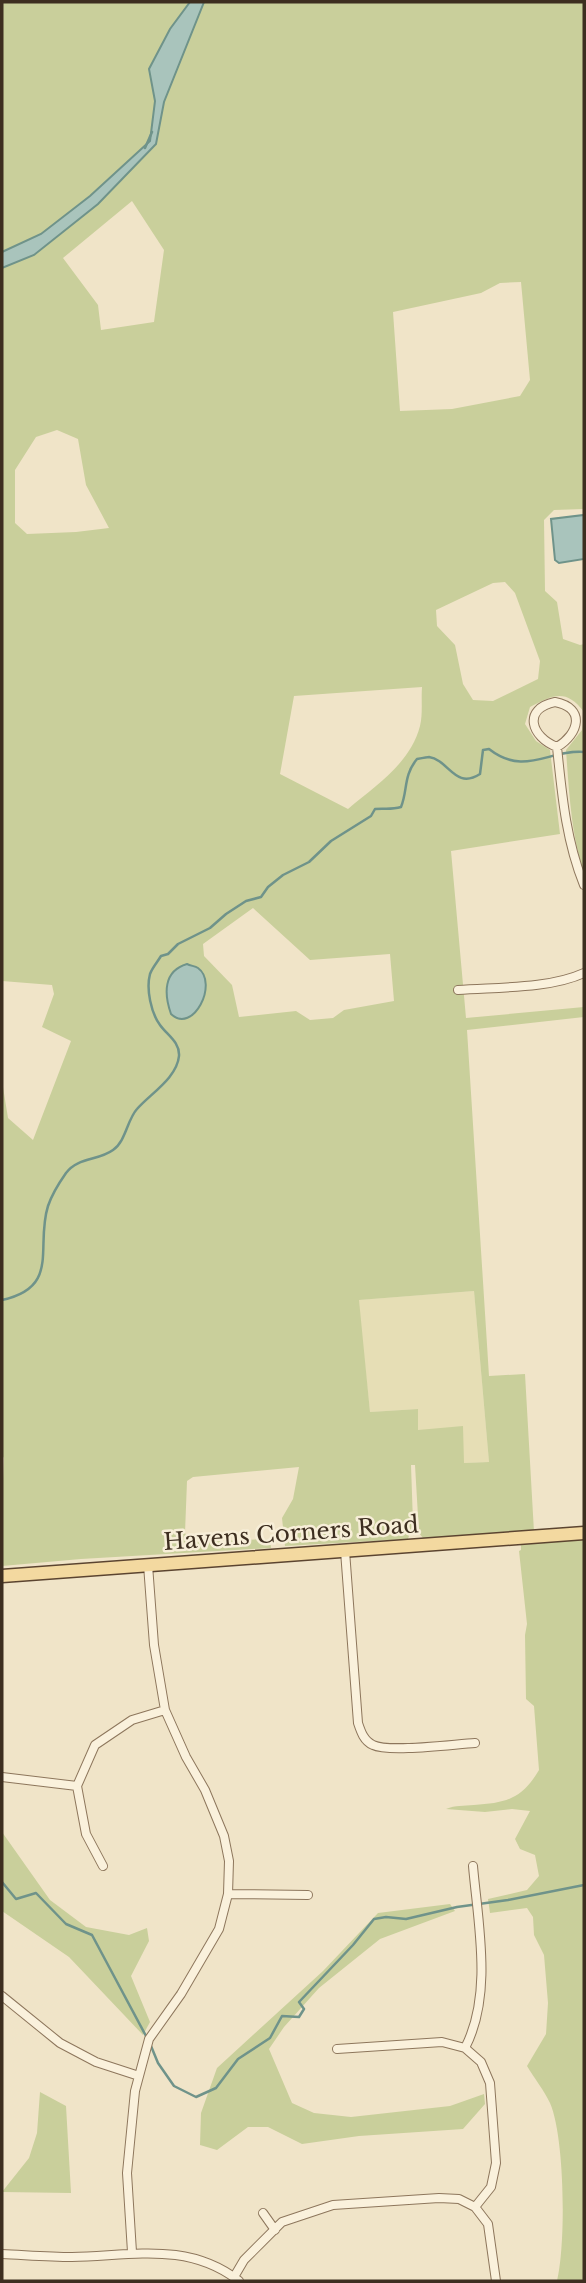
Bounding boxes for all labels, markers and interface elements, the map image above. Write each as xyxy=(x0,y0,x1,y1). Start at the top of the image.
street label: Havens Corners Road xyxy=(162,1510,420,1556)

